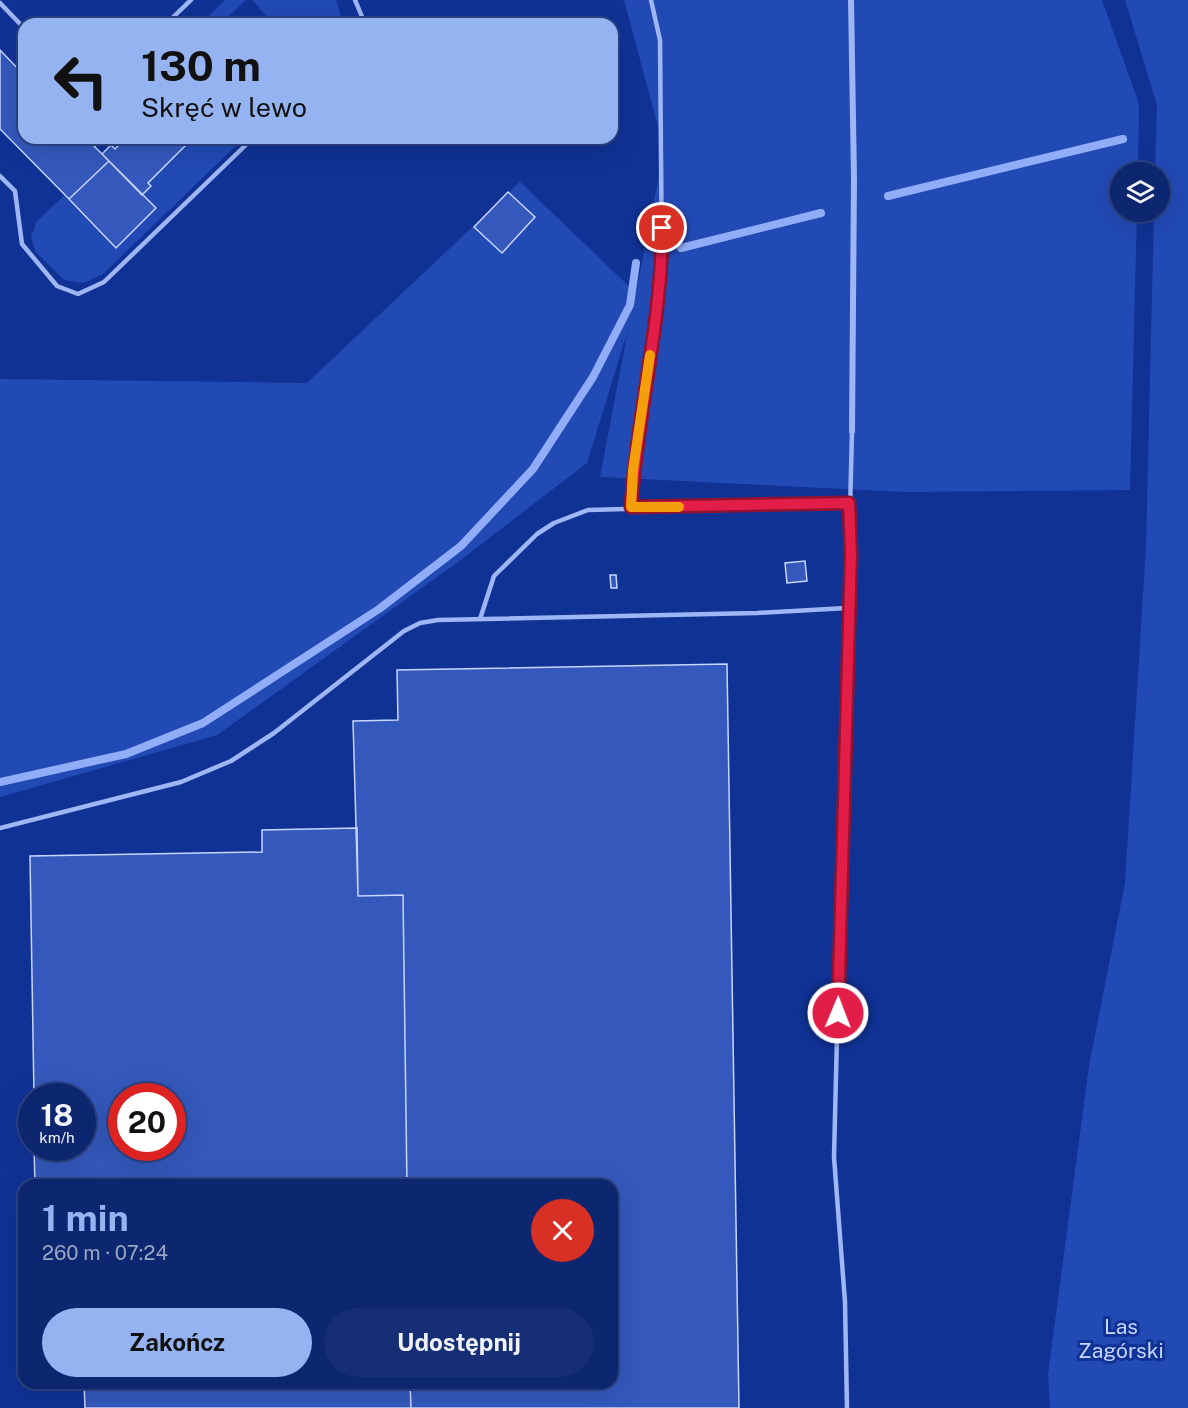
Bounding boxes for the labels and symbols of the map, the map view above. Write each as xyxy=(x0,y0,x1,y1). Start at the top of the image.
pin xyxy=(636,202,687,253)
position arrow xyxy=(806,981,870,1045)
speed limit sign: 20 xyxy=(108,1083,186,1161)
park label: Las Zagórski xyxy=(1078,1314,1164,1363)

